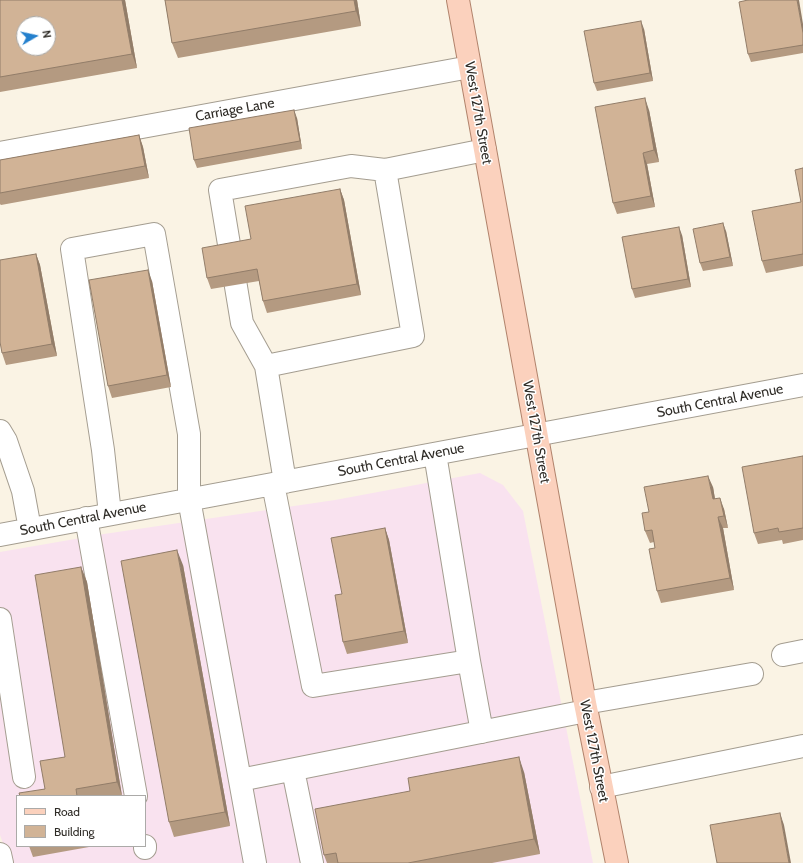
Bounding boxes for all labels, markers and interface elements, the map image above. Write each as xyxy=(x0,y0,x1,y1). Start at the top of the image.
north arrow xyxy=(16,16,56,56)
text: N xyxy=(39,29,54,39)
street label: West 127th Street xyxy=(461,60,495,166)
street label: Carriage Lane xyxy=(194,95,276,125)
street label: West 127th Street xyxy=(519,379,553,485)
street label: South Central Avenue xyxy=(655,380,785,422)
street label: South Central Avenue xyxy=(336,439,466,481)
street label: South Central Avenue xyxy=(18,498,148,540)
street label: West 127th Street xyxy=(576,698,612,804)
legend xyxy=(16,795,146,847)
text: Road xyxy=(54,804,80,819)
text: Building xyxy=(54,824,95,839)

